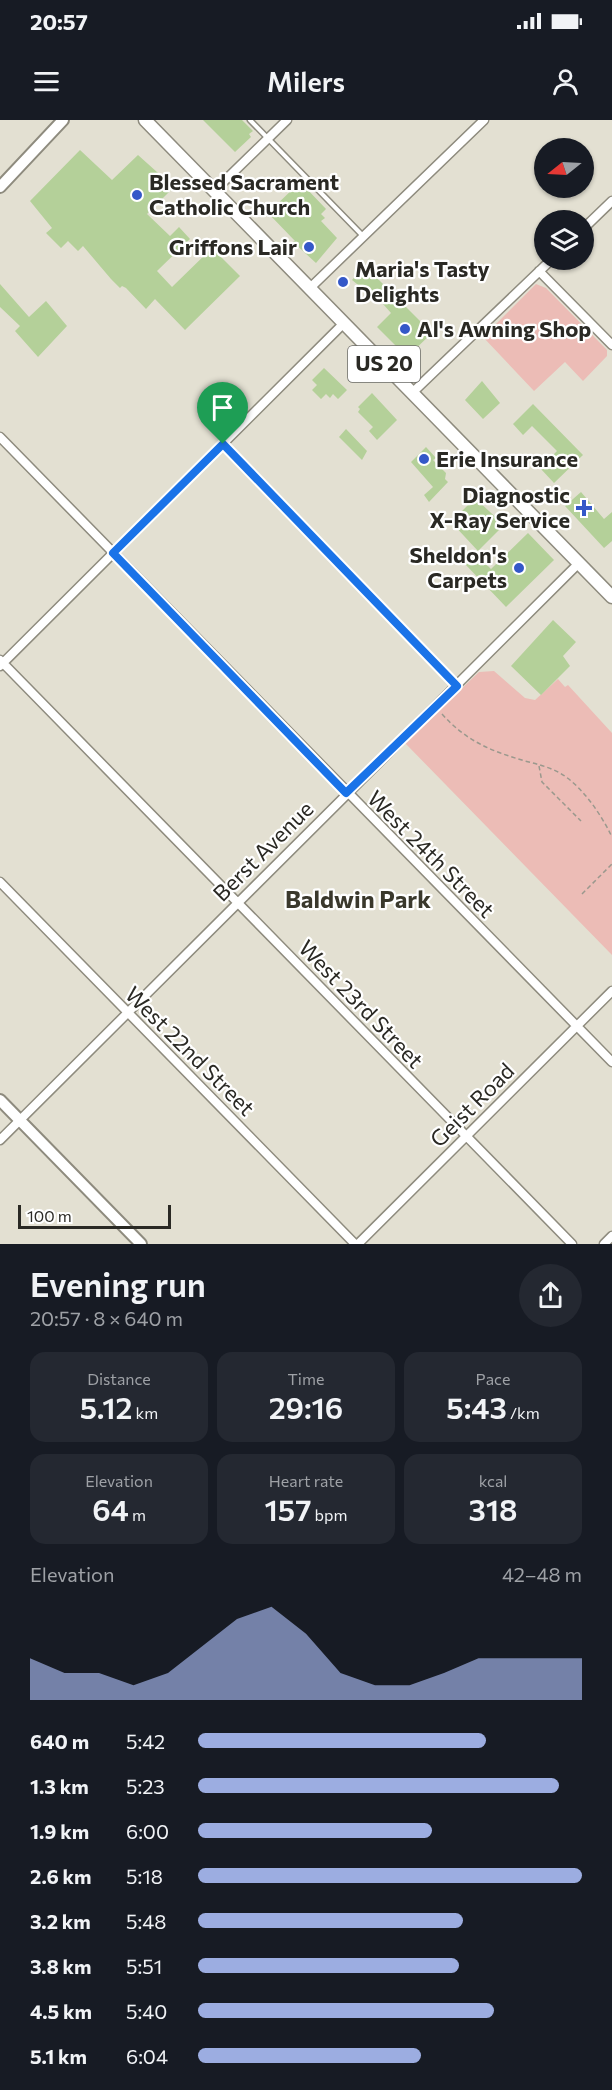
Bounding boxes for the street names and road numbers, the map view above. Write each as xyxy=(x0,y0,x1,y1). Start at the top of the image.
road number: US 20 xyxy=(348,346,420,382)
street label: West 24th Street xyxy=(362,784,501,923)
street label: Berst Avenue xyxy=(207,795,318,906)
street label: West 23rd Street xyxy=(293,934,429,1073)
street label: West 22nd Street xyxy=(120,980,261,1121)
street label: Geist Road xyxy=(424,1057,519,1152)

